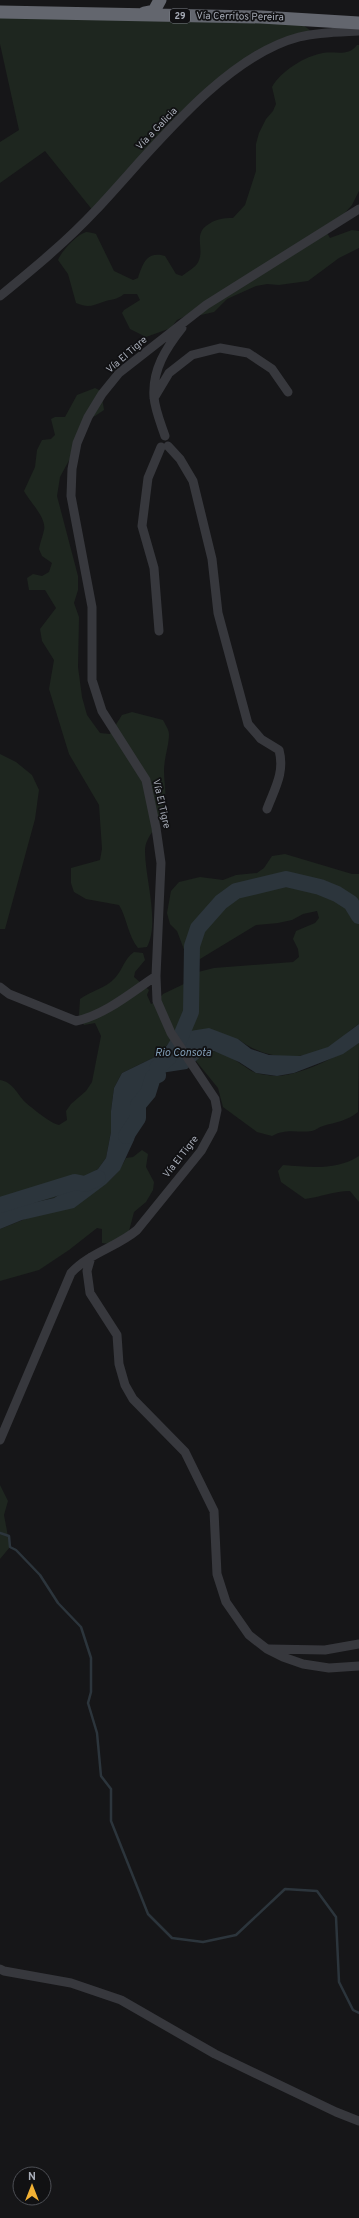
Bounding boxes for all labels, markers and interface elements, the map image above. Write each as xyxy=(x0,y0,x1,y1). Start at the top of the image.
road number: 29 xyxy=(170,9,190,23)
street label: Vía Cerritos Pereira xyxy=(196,10,284,24)
street label: Vía a Galicia xyxy=(133,105,181,153)
street label: Vía El Tigre xyxy=(104,334,150,376)
street label: Vía El Tigre xyxy=(149,778,173,830)
water label: Rio Consota xyxy=(155,1046,212,1060)
street label: Vía El Tigre xyxy=(160,1133,202,1181)
north arrow xyxy=(12,2166,52,2206)
text: N xyxy=(28,2170,36,2184)

